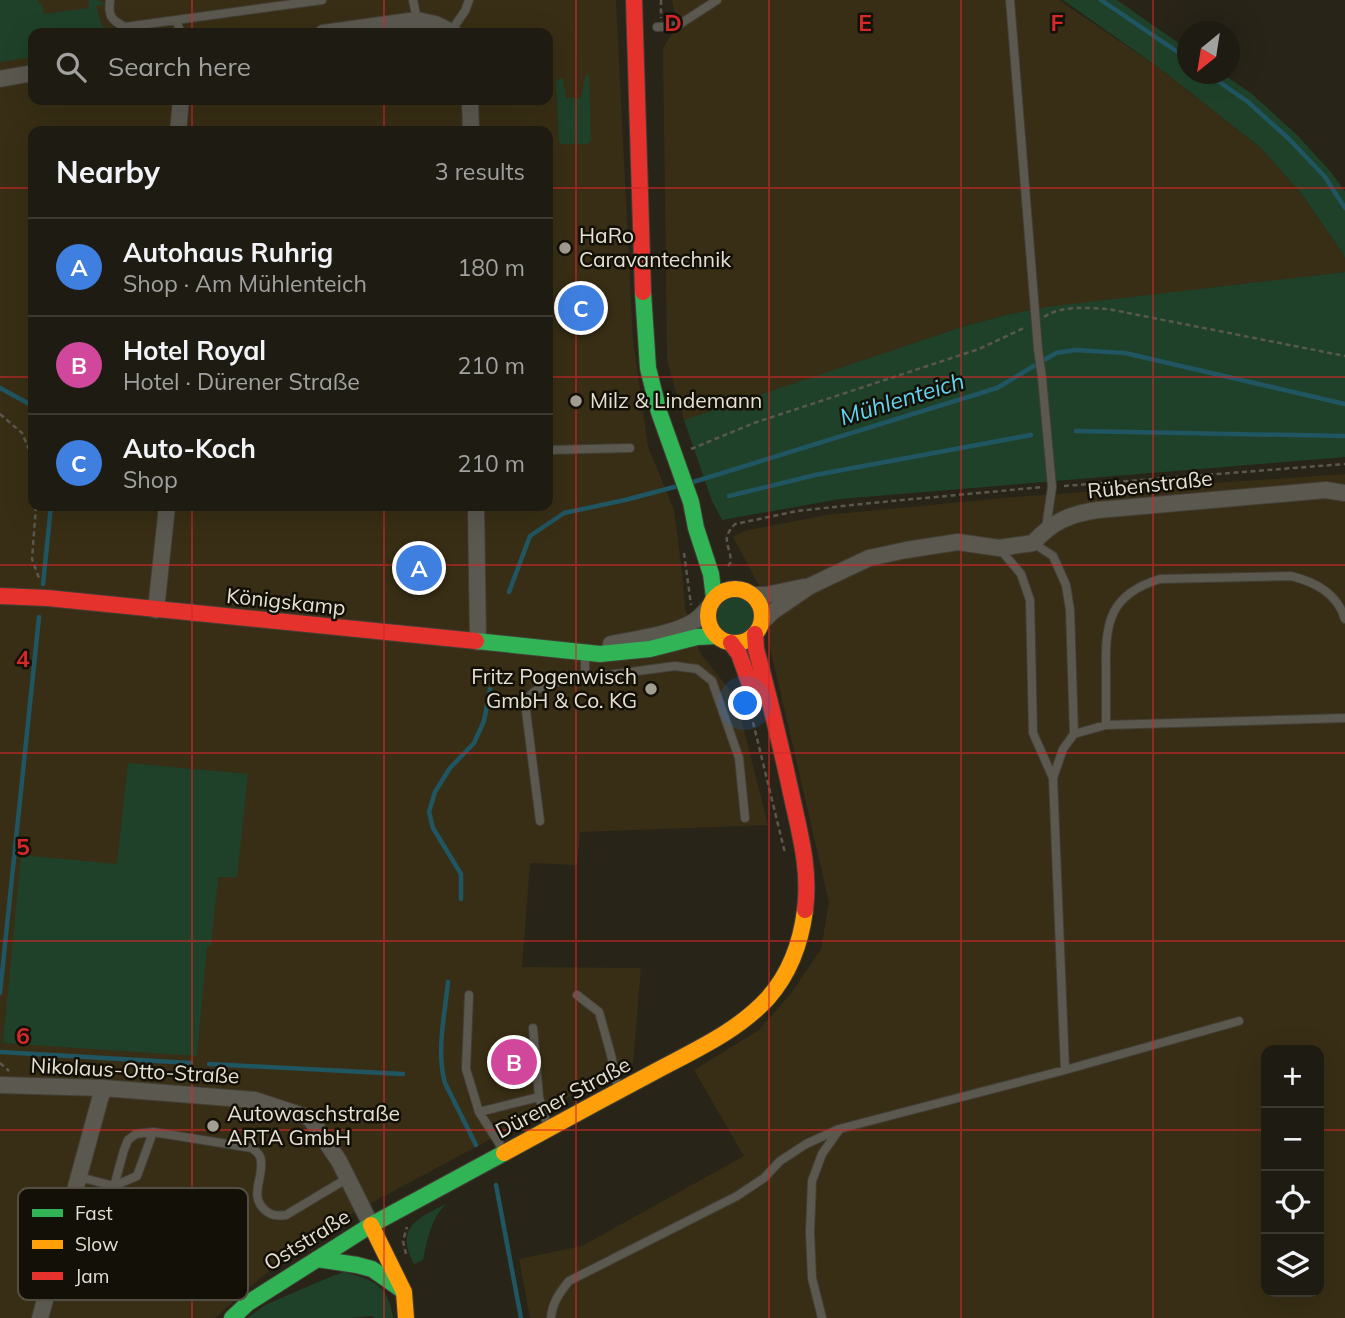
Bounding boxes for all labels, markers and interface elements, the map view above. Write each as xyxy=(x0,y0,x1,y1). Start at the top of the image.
text: D xyxy=(664,8,682,37)
text: E xyxy=(858,8,872,37)
text: F xyxy=(1050,8,1064,37)
north arrow xyxy=(1177,21,1240,84)
search box xyxy=(28,28,553,105)
icon: search xyxy=(52,48,90,86)
text: Search here xyxy=(108,50,251,83)
text: Nearby xyxy=(56,153,160,191)
text: 3 results xyxy=(435,157,525,186)
place label: HaRo Caravantechnik xyxy=(579,222,731,272)
text: Autohaus Ruhrig xyxy=(123,236,333,269)
marker: HaRo Caravantechnik xyxy=(557,240,573,256)
text: A xyxy=(70,253,88,282)
text: 180 m xyxy=(457,253,525,282)
text: Shop · Am Mühlenteich xyxy=(123,269,367,298)
pin: C xyxy=(558,282,604,334)
text: Hotel Royal xyxy=(123,334,266,367)
text: B xyxy=(71,351,87,380)
text: 210 m xyxy=(457,351,525,380)
water label: Mühlenteich xyxy=(836,366,968,431)
text: Hotel · Dürener Straße xyxy=(123,367,360,396)
place label: Milz & Lindemann xyxy=(590,387,762,413)
marker: Milz & Lindemann xyxy=(568,393,584,409)
text: Auto-Koch xyxy=(123,432,256,465)
text: C xyxy=(71,449,87,478)
text: 210 m xyxy=(457,449,525,478)
text: Shop xyxy=(123,465,178,494)
street label: Rübenstraße xyxy=(1086,465,1214,503)
pin: A xyxy=(396,542,442,594)
street label: Königskamp xyxy=(225,582,347,620)
text: 4 xyxy=(16,644,30,673)
place label: Fritz Pogenwisch GmbH & Co. KG xyxy=(471,663,637,713)
marker: Fritz Pogenwisch GmbH & Co. KG xyxy=(643,681,659,697)
your location xyxy=(728,686,762,720)
text: 5 xyxy=(16,832,30,861)
text: 6 xyxy=(16,1021,30,1050)
pin: B xyxy=(491,1036,537,1088)
map controls xyxy=(1261,1045,1324,1297)
button: + xyxy=(1261,1045,1324,1108)
street label: Dürener Straße xyxy=(491,1051,634,1144)
street label: Nikolaus-Otto-Straße xyxy=(30,1052,240,1088)
place label: Autowaschstraße ARTA GmbH xyxy=(227,1100,400,1150)
button: − xyxy=(1261,1108,1324,1171)
marker: Autowaschstraße ARTA GmbH xyxy=(205,1118,221,1134)
button: locate xyxy=(1261,1171,1324,1234)
legend xyxy=(18,1188,248,1300)
text: Fast xyxy=(75,1201,113,1225)
street label: Oststraße xyxy=(259,1203,354,1276)
text: Slow xyxy=(75,1232,119,1256)
button: layers xyxy=(1261,1234,1324,1297)
text: Jam xyxy=(75,1264,109,1288)

